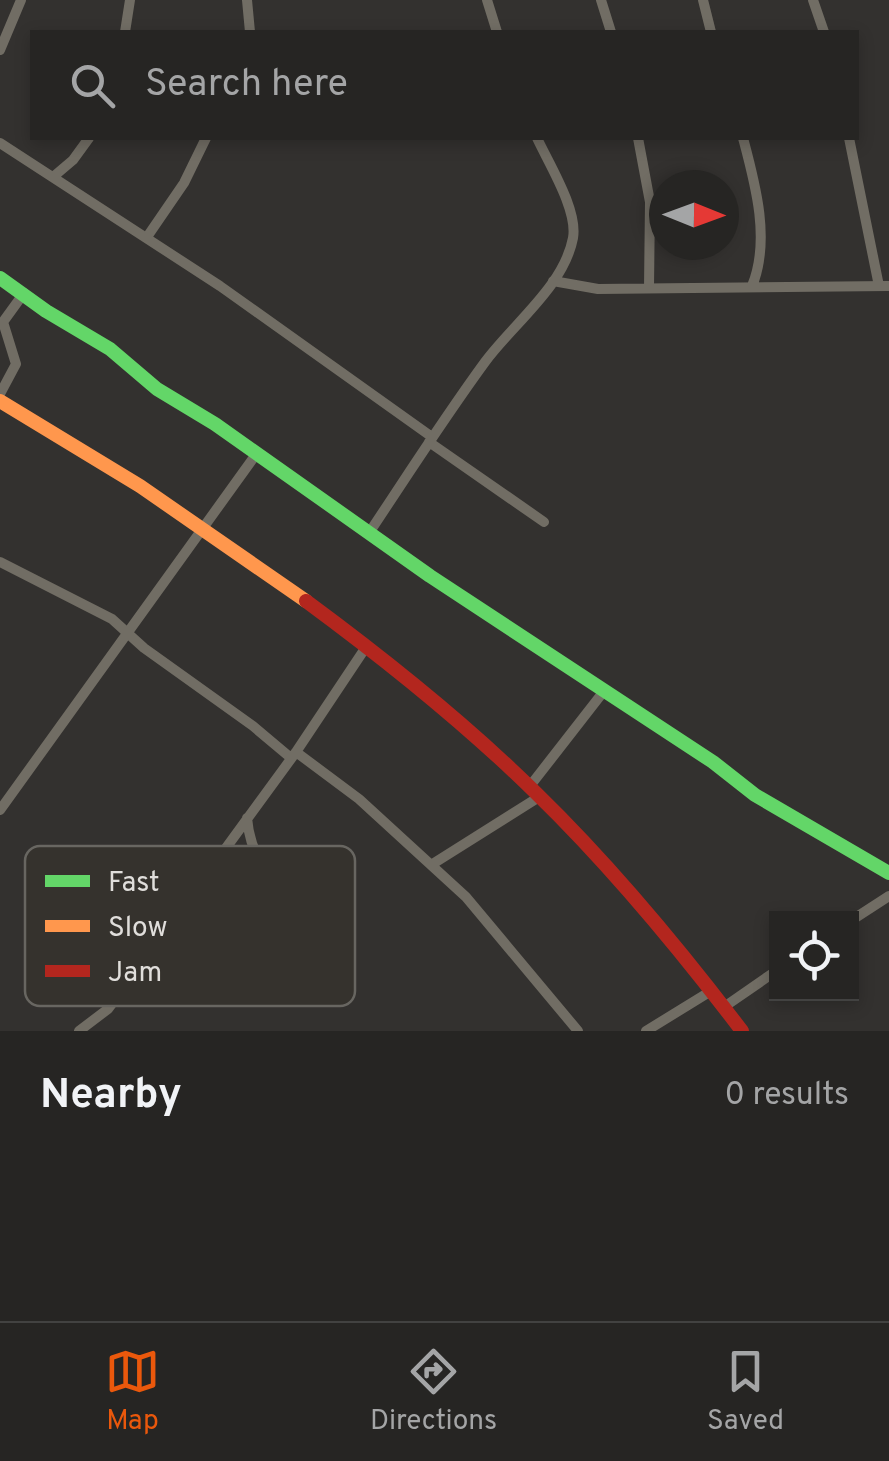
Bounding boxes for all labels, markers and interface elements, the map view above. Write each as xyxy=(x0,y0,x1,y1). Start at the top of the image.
search box xyxy=(30,30,859,140)
icon: search xyxy=(65,58,120,113)
text: Search here xyxy=(145,61,348,110)
north arrow xyxy=(649,170,739,260)
legend xyxy=(25,846,355,1006)
text: Fast xyxy=(108,866,160,902)
text: Slow xyxy=(108,911,167,947)
map controls xyxy=(769,911,859,1001)
button: locate xyxy=(769,911,859,1001)
text: Jam xyxy=(108,956,162,992)
text: Nearby xyxy=(40,1070,182,1123)
text: 0 results xyxy=(724,1076,849,1116)
tab: Map xyxy=(105,1344,160,1440)
tab: Directions xyxy=(370,1344,497,1440)
tab: Saved xyxy=(707,1344,784,1440)

